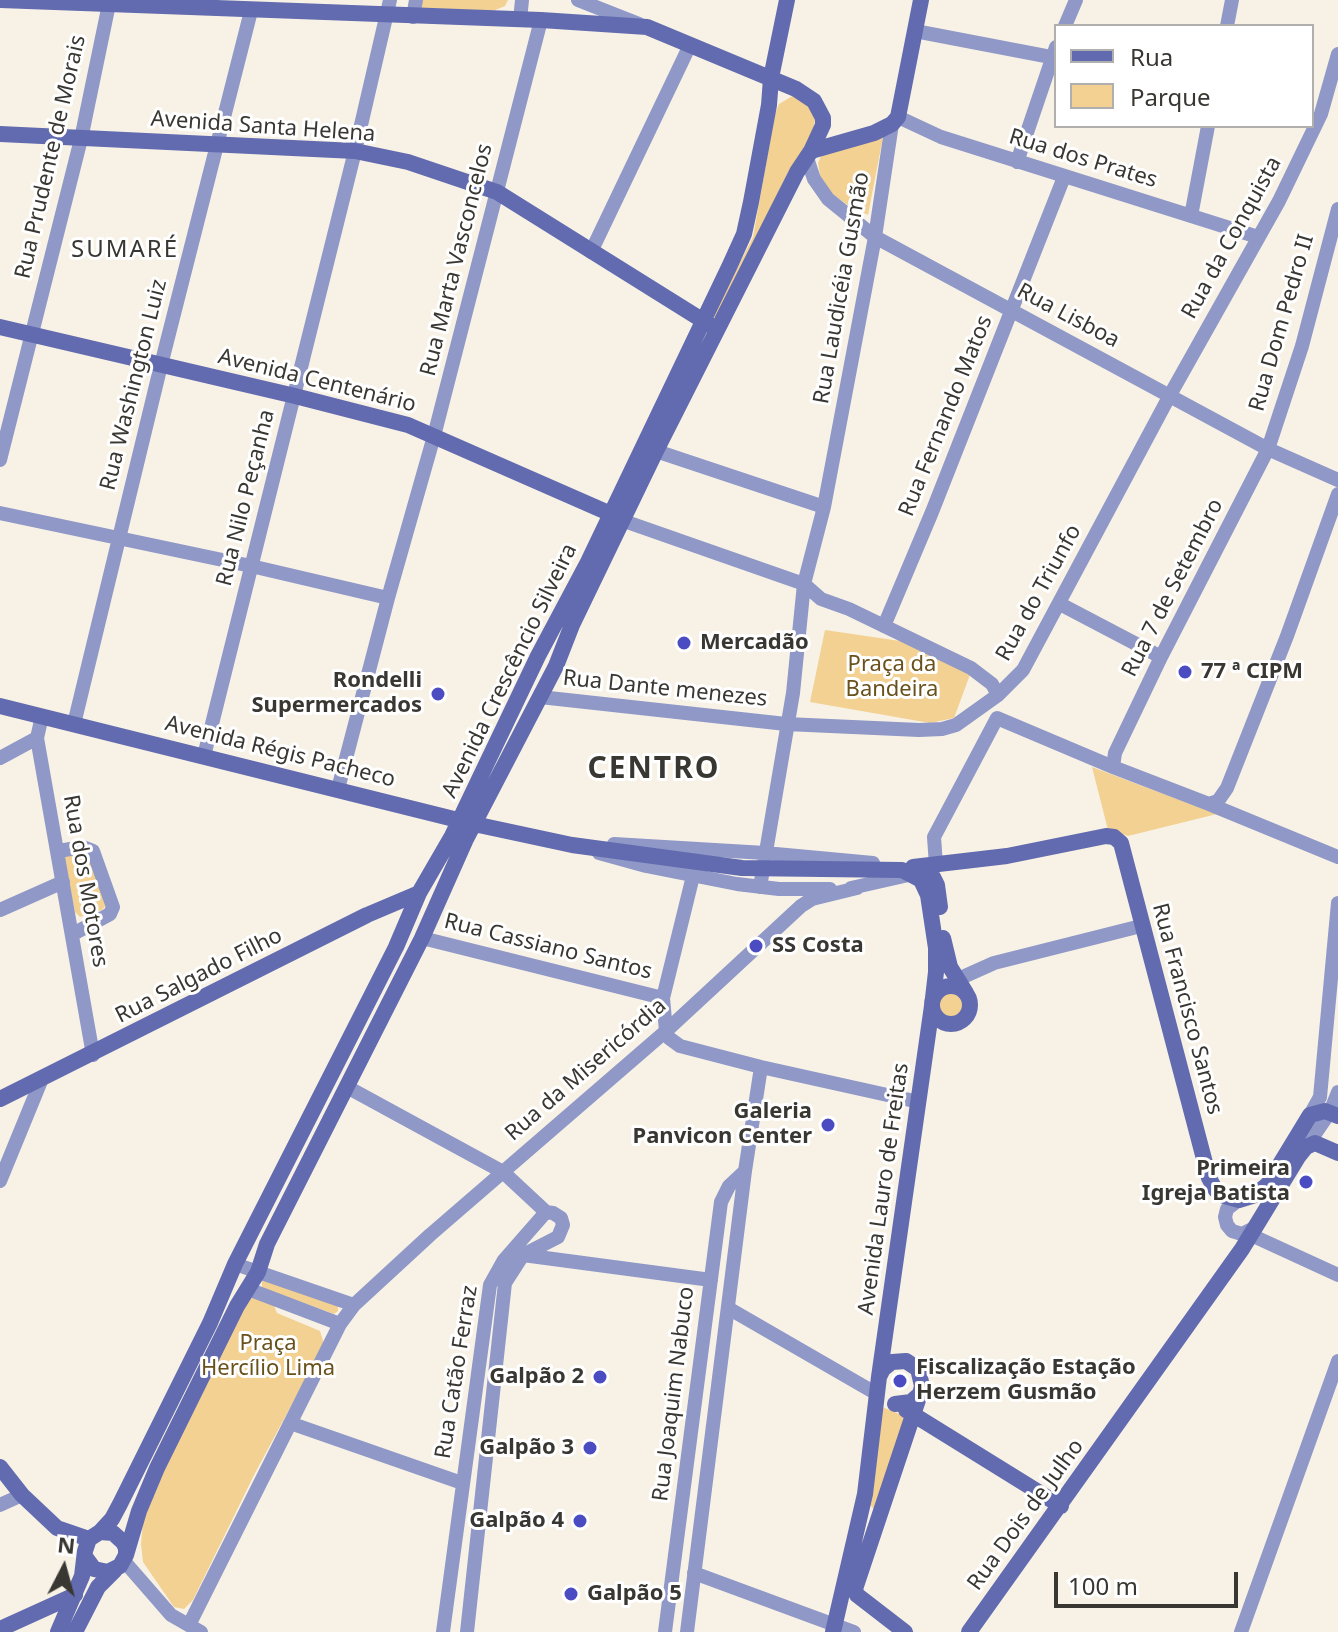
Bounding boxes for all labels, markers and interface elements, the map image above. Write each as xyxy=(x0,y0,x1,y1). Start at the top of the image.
legend xyxy=(1054,24,1314,128)
street label: Rua Prudente de Morais xyxy=(10,33,92,281)
text: Rua xyxy=(1130,40,1173,73)
text: Parque xyxy=(1130,80,1211,113)
street label: Avenida Santa Helena xyxy=(150,106,376,148)
street label: Rua dos Prates xyxy=(1006,124,1160,194)
street label: Rua Marta Vasconcelos xyxy=(415,141,499,379)
street label: Rua da Conquista xyxy=(1176,152,1288,324)
street label: Rua Laudicéia Gusmão xyxy=(809,170,875,406)
street label: Rua Dom Pedro II xyxy=(1244,231,1320,415)
district label: SUMARÉ xyxy=(71,236,179,264)
street label: Rua Washington Luiz xyxy=(95,277,173,493)
street label: Rua Lisboa xyxy=(1012,278,1124,354)
street label: Rua Fernando Matos xyxy=(894,312,998,520)
street label: Avenida Centenário xyxy=(215,344,419,418)
street label: Rua Nilo Peçanha xyxy=(211,407,281,589)
street label: Rua 7 de Setembro xyxy=(1117,495,1229,681)
street label: Rua do Triunfo xyxy=(991,520,1087,666)
street label: Avenida Crescêncio Silveira xyxy=(437,540,583,802)
place label: Mercadão xyxy=(700,630,809,656)
marker: Mercadão xyxy=(675,634,693,652)
park label: Praça da Bandeira xyxy=(846,652,938,704)
place label: 77 ª CIPM xyxy=(1201,659,1303,685)
marker: 77 ª CIPM xyxy=(1176,663,1194,681)
street label: Rua Dante menezes xyxy=(561,665,769,713)
place label: Rondelli Supermercados xyxy=(252,668,422,720)
marker: Rondelli Supermercados xyxy=(429,685,447,703)
street label: Avenida Régis Pacheco xyxy=(162,711,398,793)
district label: CENTRO xyxy=(587,751,721,787)
street label: Rua dos Motores xyxy=(57,793,113,969)
street label: Rua Francisco Santos xyxy=(1146,901,1228,1117)
street label: Rua Cassiano Santos xyxy=(441,908,655,986)
street label: Rua Salgado Filho xyxy=(111,923,287,1029)
place label: SS Costa xyxy=(772,933,864,959)
marker: SS Costa xyxy=(747,937,765,955)
street label: Rua da Misericórdia xyxy=(500,993,672,1147)
street label: Avenida Lauro de Freitas xyxy=(853,1061,915,1317)
place label: Galeria Panvicon Center xyxy=(633,1099,812,1150)
marker: Galeria Panvicon Center xyxy=(819,1116,837,1134)
place label: Primeira Igreja Batista xyxy=(1142,1156,1290,1208)
marker: Primeira Igreja Batista xyxy=(1297,1173,1315,1191)
street label: Rua Catão Ferraz xyxy=(430,1283,484,1461)
street label: Rua Joaquim Nabuco xyxy=(648,1285,700,1503)
park label: Praça Hercílio Lima xyxy=(201,1331,335,1382)
place label: Fiscalização Estação Herzem Gusmão xyxy=(916,1355,1136,1406)
place label: Galpão 2 xyxy=(489,1364,584,1390)
marker: Galpão 2 xyxy=(591,1368,609,1386)
marker: Fiscalização Estação Herzem Gusmão xyxy=(891,1372,909,1390)
street label: Rua Dois de Julho xyxy=(962,1434,1090,1596)
place label: Galpão 3 xyxy=(479,1435,574,1461)
marker: Galpão 3 xyxy=(581,1439,599,1457)
place label: Galpão 4 xyxy=(469,1508,564,1534)
marker: Galpão 4 xyxy=(571,1512,589,1530)
north arrow xyxy=(24,1528,104,1608)
text: N xyxy=(56,1528,77,1560)
scale bar xyxy=(1058,1556,1242,1606)
text: 100 m xyxy=(1068,1569,1138,1602)
place label: Galpão 5 xyxy=(587,1581,682,1607)
marker: Galpão 5 xyxy=(562,1585,580,1603)

